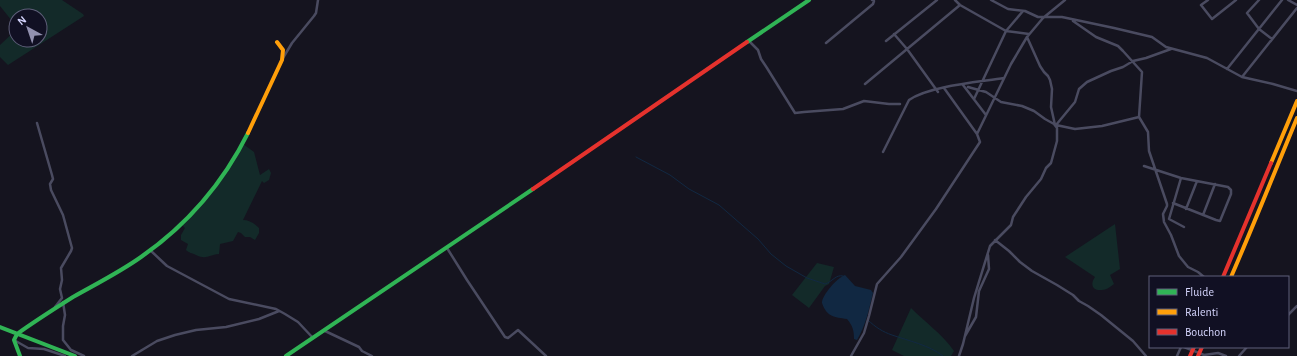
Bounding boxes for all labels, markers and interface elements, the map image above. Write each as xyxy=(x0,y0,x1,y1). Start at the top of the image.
north arrow xyxy=(8,8,48,48)
text: N xyxy=(15,14,28,27)
legend xyxy=(1149,276,1289,348)
text: Fluide xyxy=(1185,286,1214,298)
text: Ralenti xyxy=(1185,306,1218,318)
text: Bouchon xyxy=(1185,326,1226,338)

